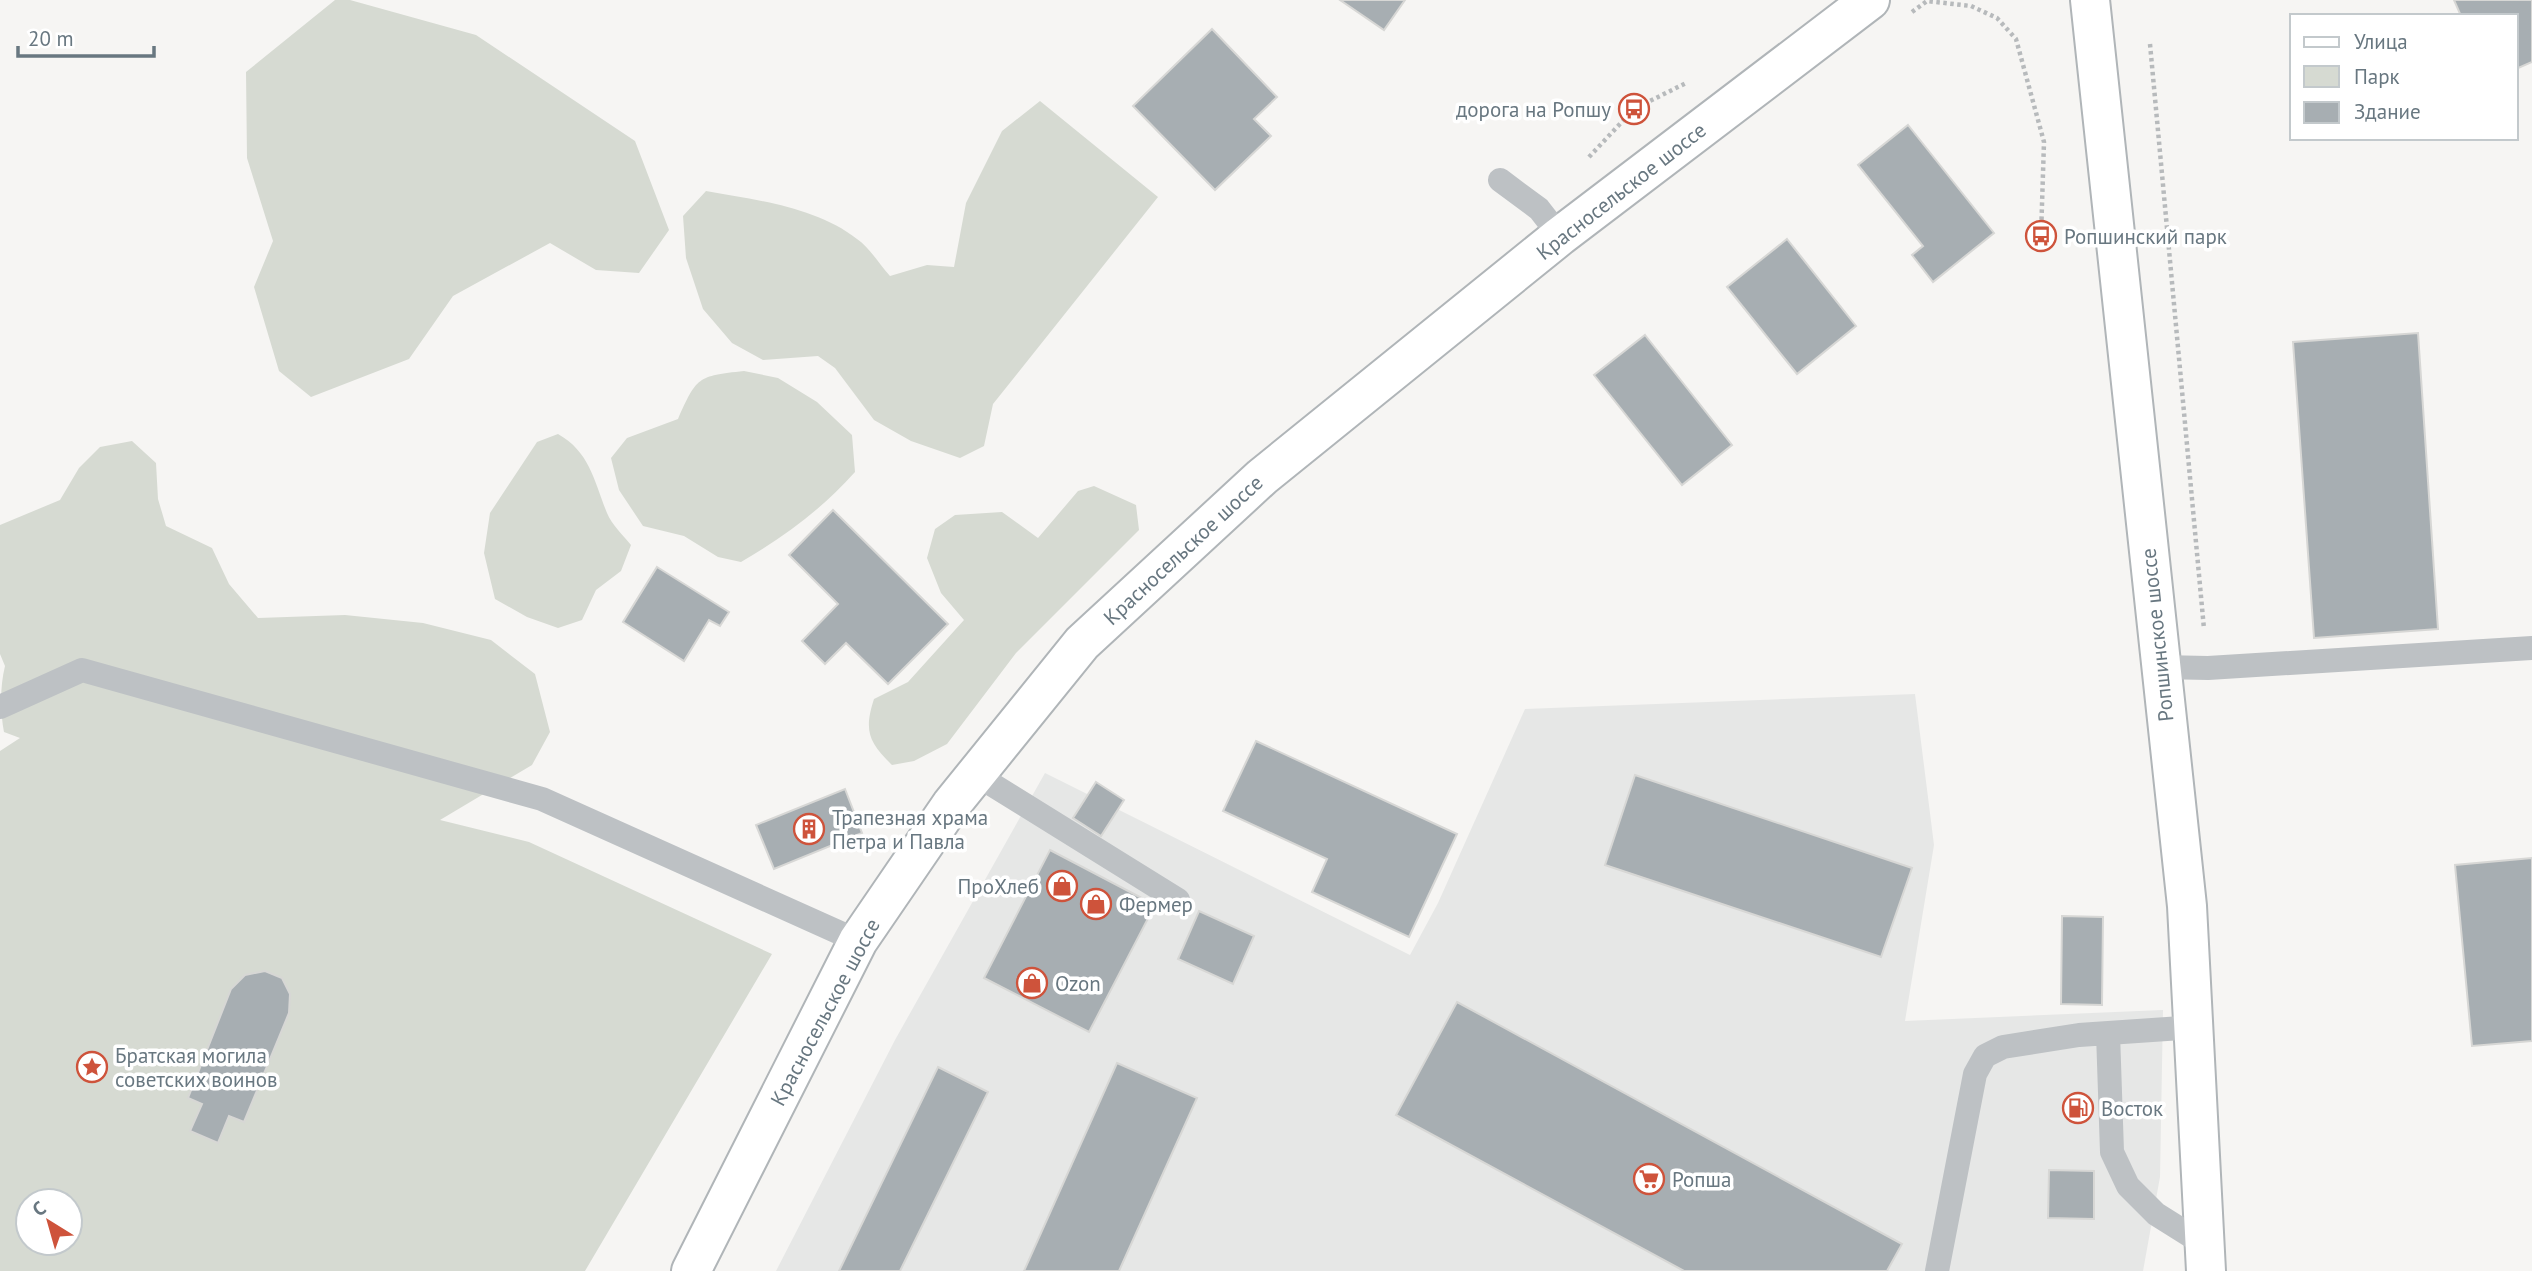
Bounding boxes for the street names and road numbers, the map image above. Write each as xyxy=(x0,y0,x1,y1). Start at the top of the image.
street label: Красносельское шоссе xyxy=(1531,116,1711,266)
street label: Красносельское шоссе xyxy=(1098,469,1268,631)
street label: Ропшинское шоссе xyxy=(2134,547,2180,723)
street label: Красносельское шоссе xyxy=(764,914,886,1110)

